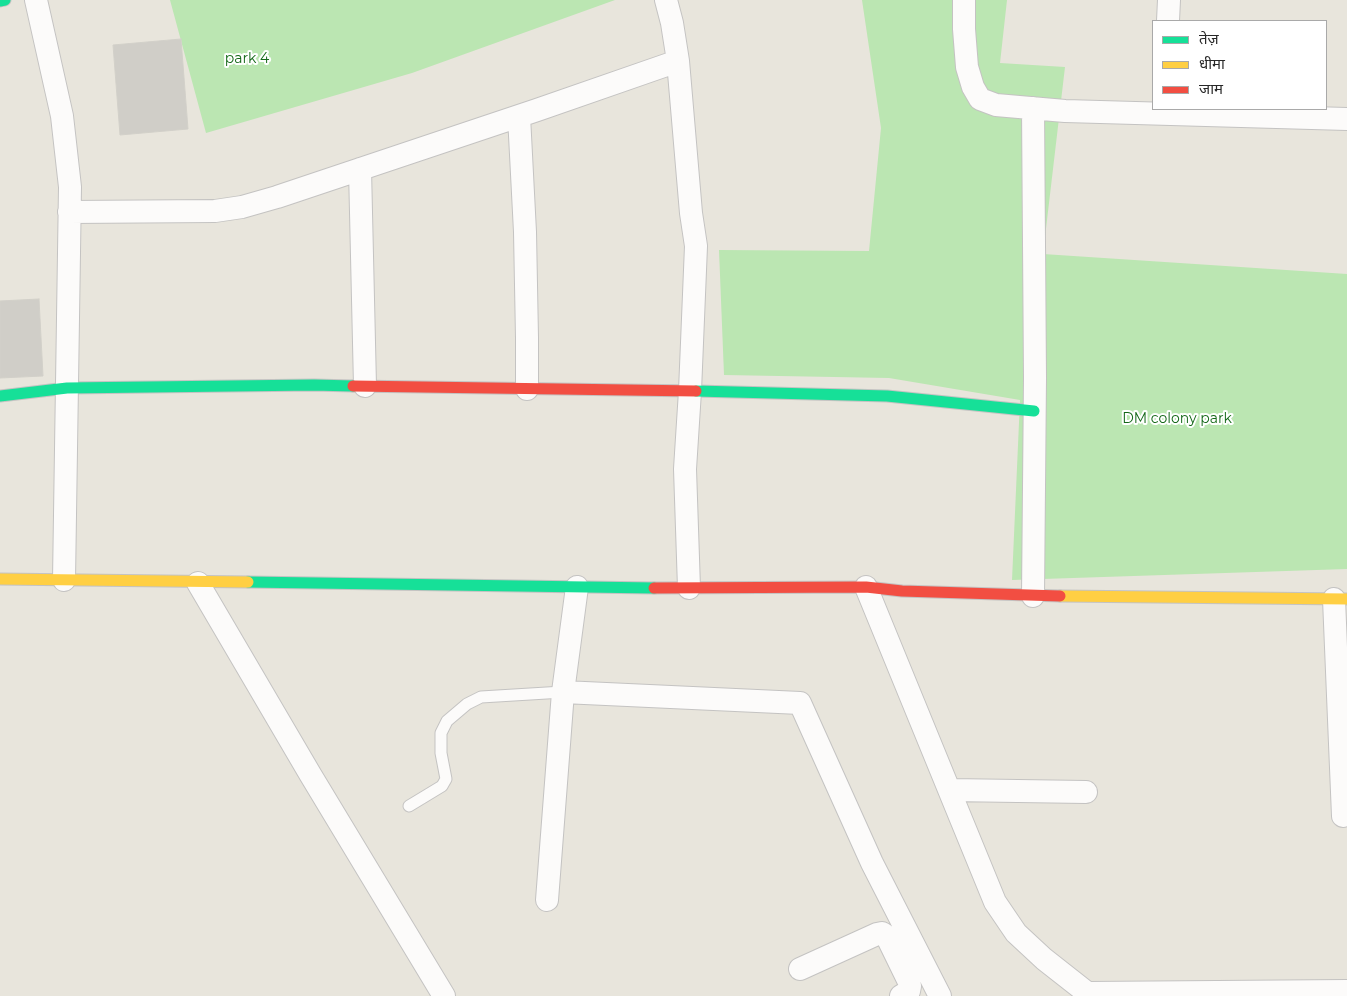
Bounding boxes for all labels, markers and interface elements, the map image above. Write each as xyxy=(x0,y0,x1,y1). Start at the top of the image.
legend xyxy=(1152,20,1327,110)
text: तेज़ xyxy=(1199,29,1219,48)
park label: park 4 xyxy=(225,51,269,67)
text: धीमा xyxy=(1199,54,1225,73)
text: जाम xyxy=(1199,79,1223,98)
park label: DM colony park xyxy=(1122,411,1232,427)

